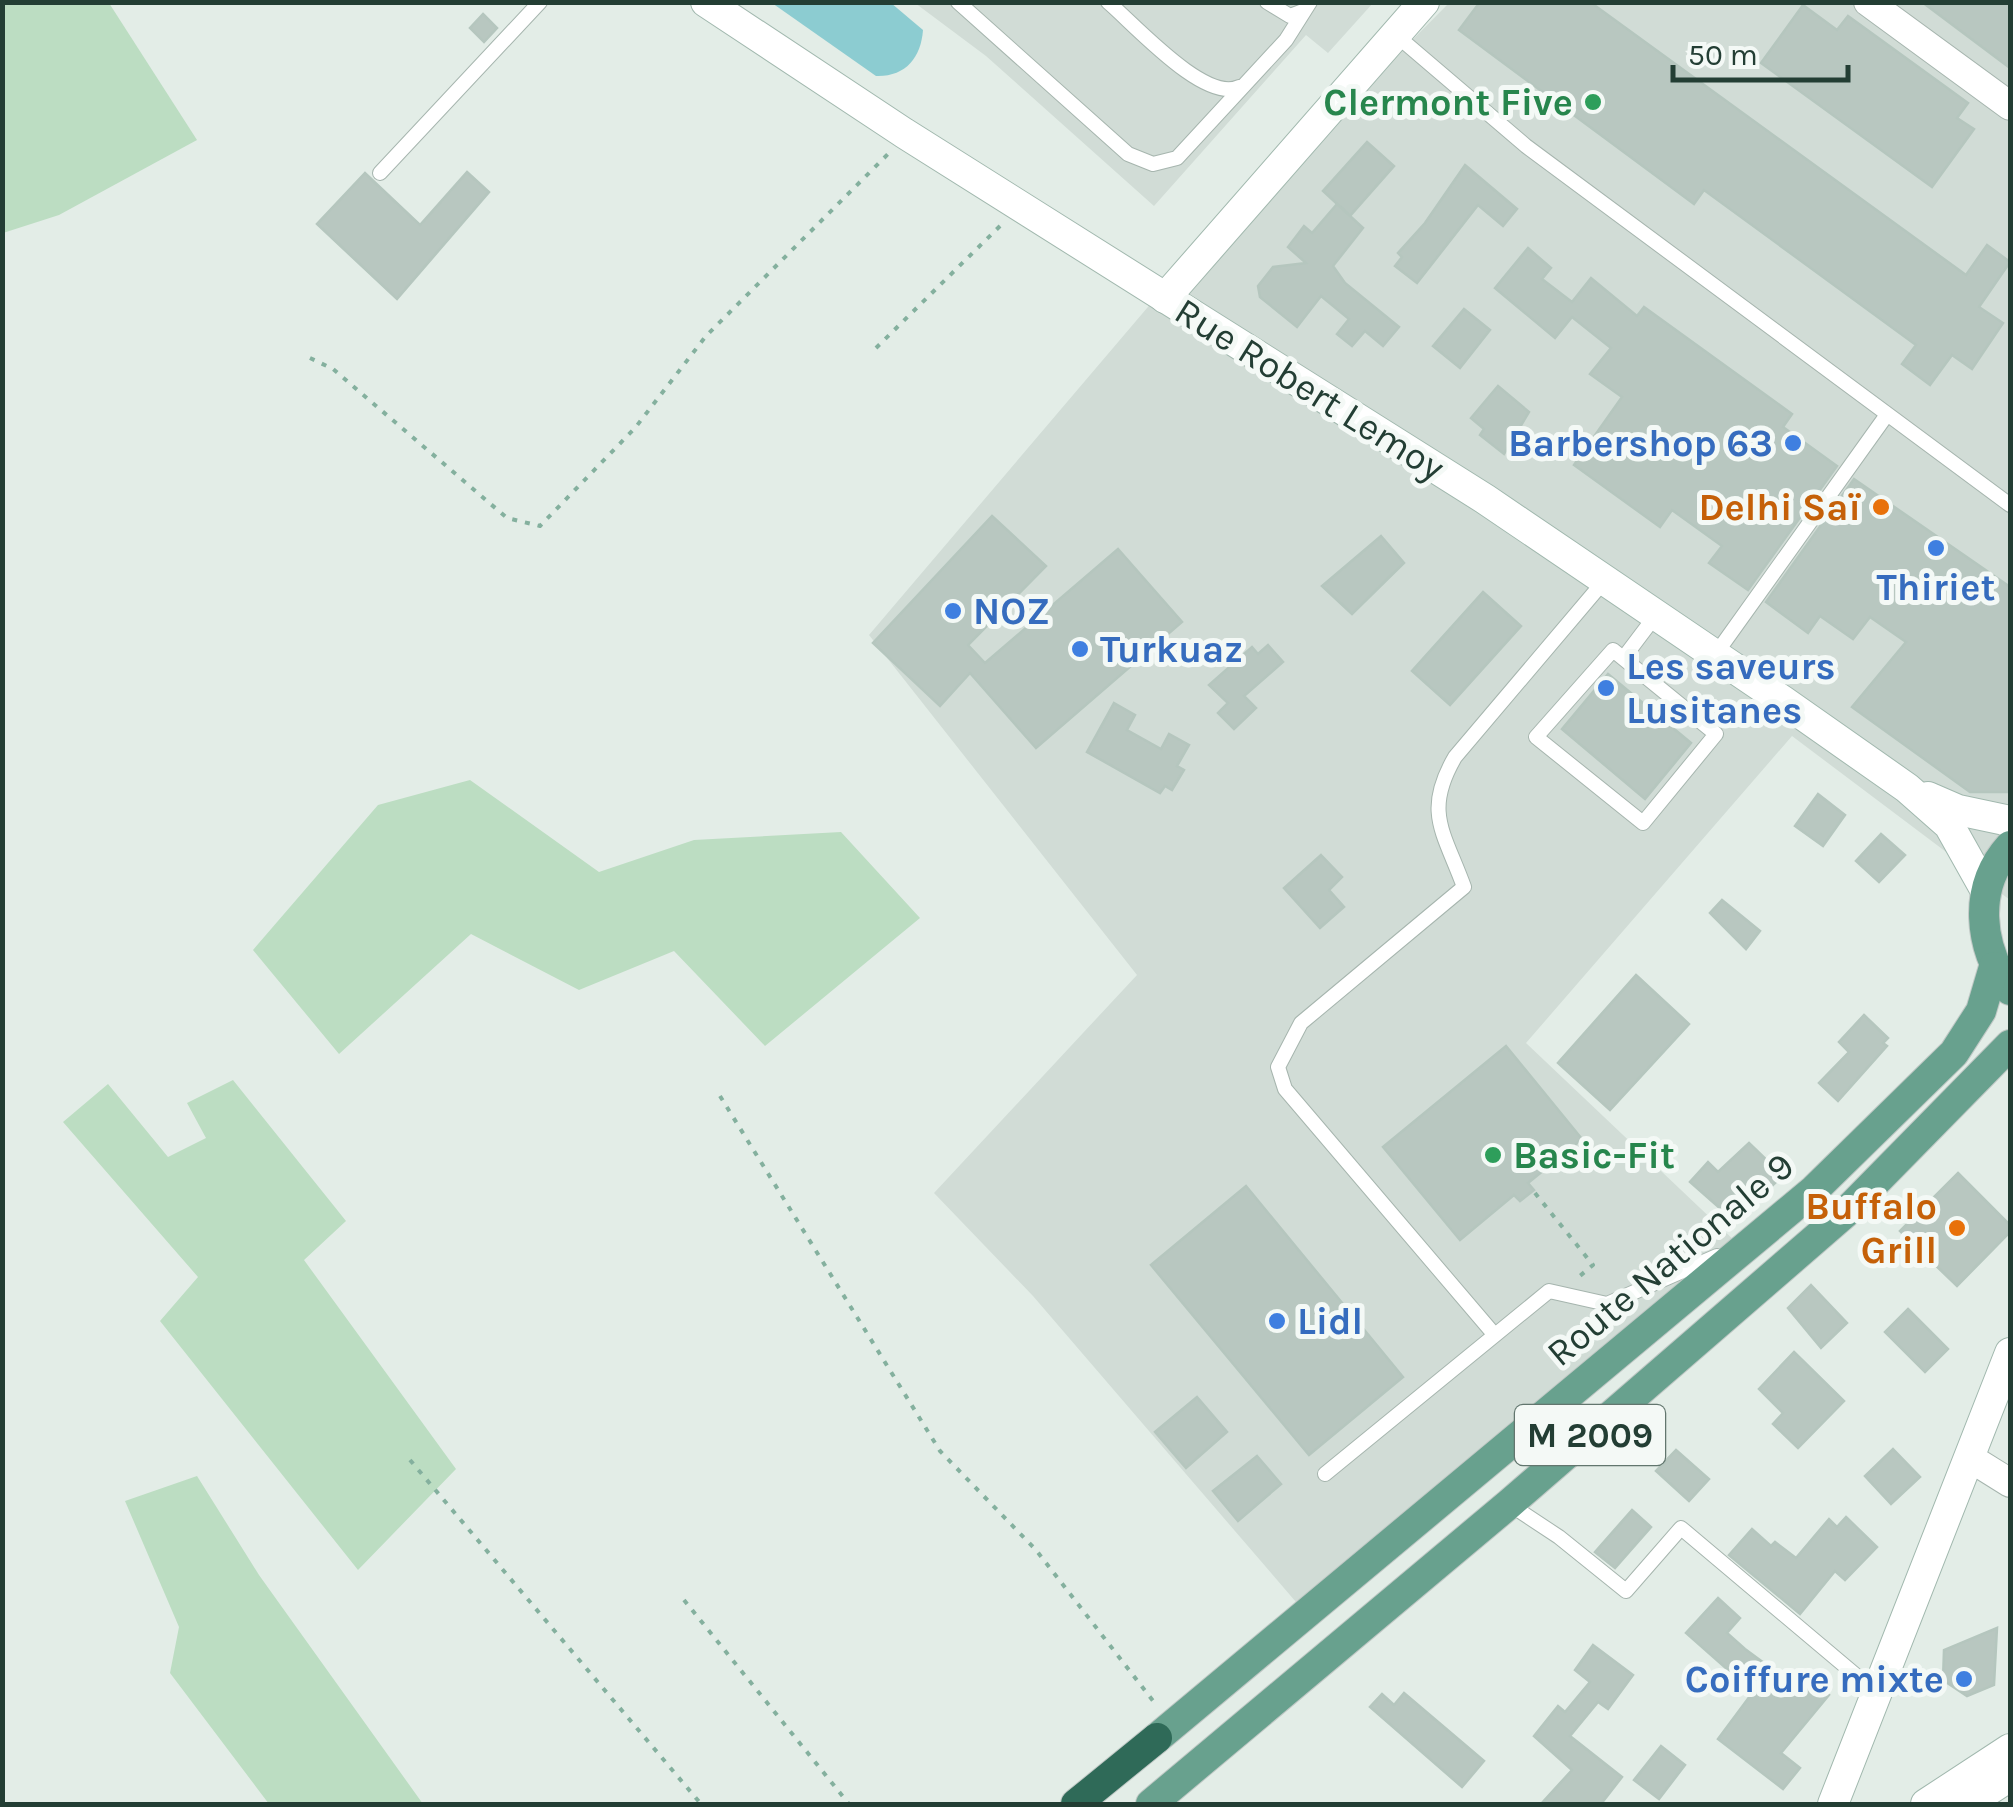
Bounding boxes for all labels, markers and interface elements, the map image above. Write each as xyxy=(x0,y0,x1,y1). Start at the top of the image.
scale bar xyxy=(1673,20,1848,82)
text: 50 m xyxy=(1688,37,1758,73)
place label: Clermont Five xyxy=(1323,80,1573,125)
marker: Clermont Five xyxy=(1582,91,1604,113)
street label: Rue Robert Lemoy xyxy=(1167,288,1453,491)
place label: Barbershop 63 xyxy=(1508,421,1773,466)
marker: Barbershop 63 xyxy=(1782,432,1804,454)
place label: Delhi Saï xyxy=(1699,485,1862,530)
marker: Delhi Saï xyxy=(1870,496,1892,518)
marker: Thiriet xyxy=(1925,537,1947,559)
place label: Thiriet xyxy=(1877,565,1995,610)
place label: NOZ xyxy=(973,589,1050,634)
marker: NOZ xyxy=(942,600,964,622)
place label: Turkuaz xyxy=(1100,627,1243,672)
marker: Turkuaz xyxy=(1069,638,1091,660)
place label: Les saveurs Lusitanes xyxy=(1626,644,1836,733)
marker: Les saveurs Lusitanes xyxy=(1595,677,1617,699)
place label: Basic-Fit xyxy=(1513,1133,1675,1178)
street label: Route Nationale 9 xyxy=(1538,1143,1803,1376)
marker: Basic-Fit xyxy=(1482,1144,1504,1166)
place label: Buffalo Grill xyxy=(1805,1184,1937,1273)
marker: Buffalo Grill xyxy=(1946,1217,1968,1239)
place label: Lidl xyxy=(1297,1299,1363,1344)
marker: Lidl xyxy=(1266,1310,1288,1332)
road number: M 2009 xyxy=(1515,1405,1665,1465)
place label: Coiffure mixte xyxy=(1685,1657,1944,1702)
marker: Coiffure mixte xyxy=(1953,1668,1975,1690)

